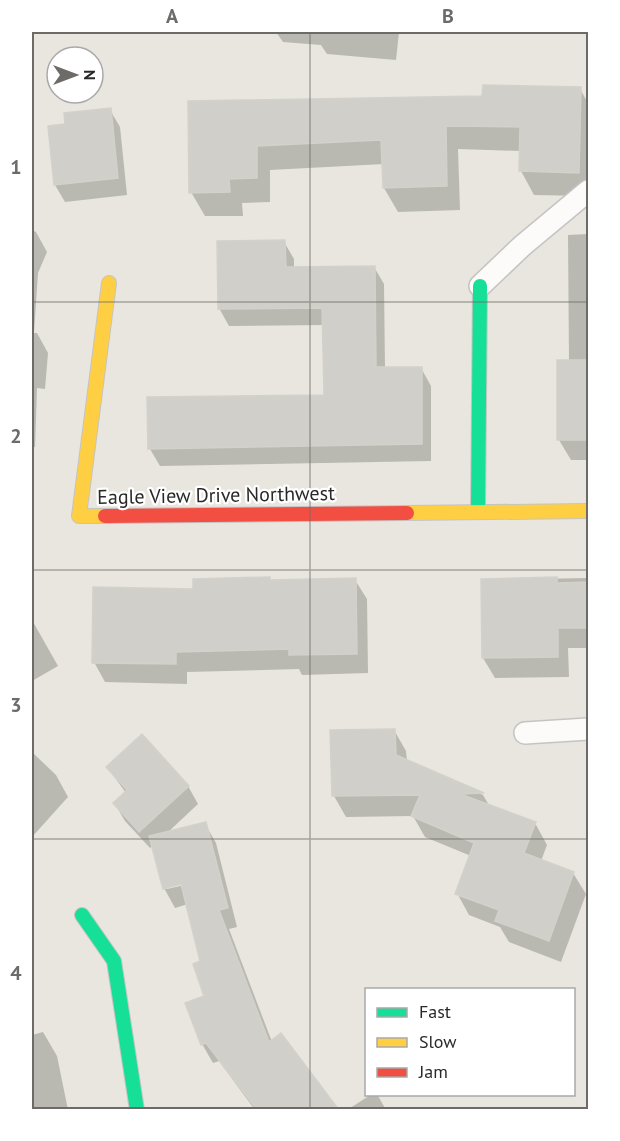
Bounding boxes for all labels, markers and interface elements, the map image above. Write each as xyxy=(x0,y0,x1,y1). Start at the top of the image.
text: A xyxy=(166,3,179,29)
text: B xyxy=(442,3,454,29)
north arrow xyxy=(45,45,105,105)
text: N xyxy=(80,70,100,80)
text: 1 xyxy=(10,154,22,180)
text: 2 xyxy=(10,423,22,449)
street label: Eagle View Drive Northwest xyxy=(97,480,335,510)
text: 3 xyxy=(10,692,22,718)
text: 4 xyxy=(10,960,22,986)
legend xyxy=(365,988,575,1096)
text: Fast xyxy=(419,1000,451,1023)
text: Slow xyxy=(419,1030,457,1053)
text: Jam xyxy=(418,1060,448,1083)

